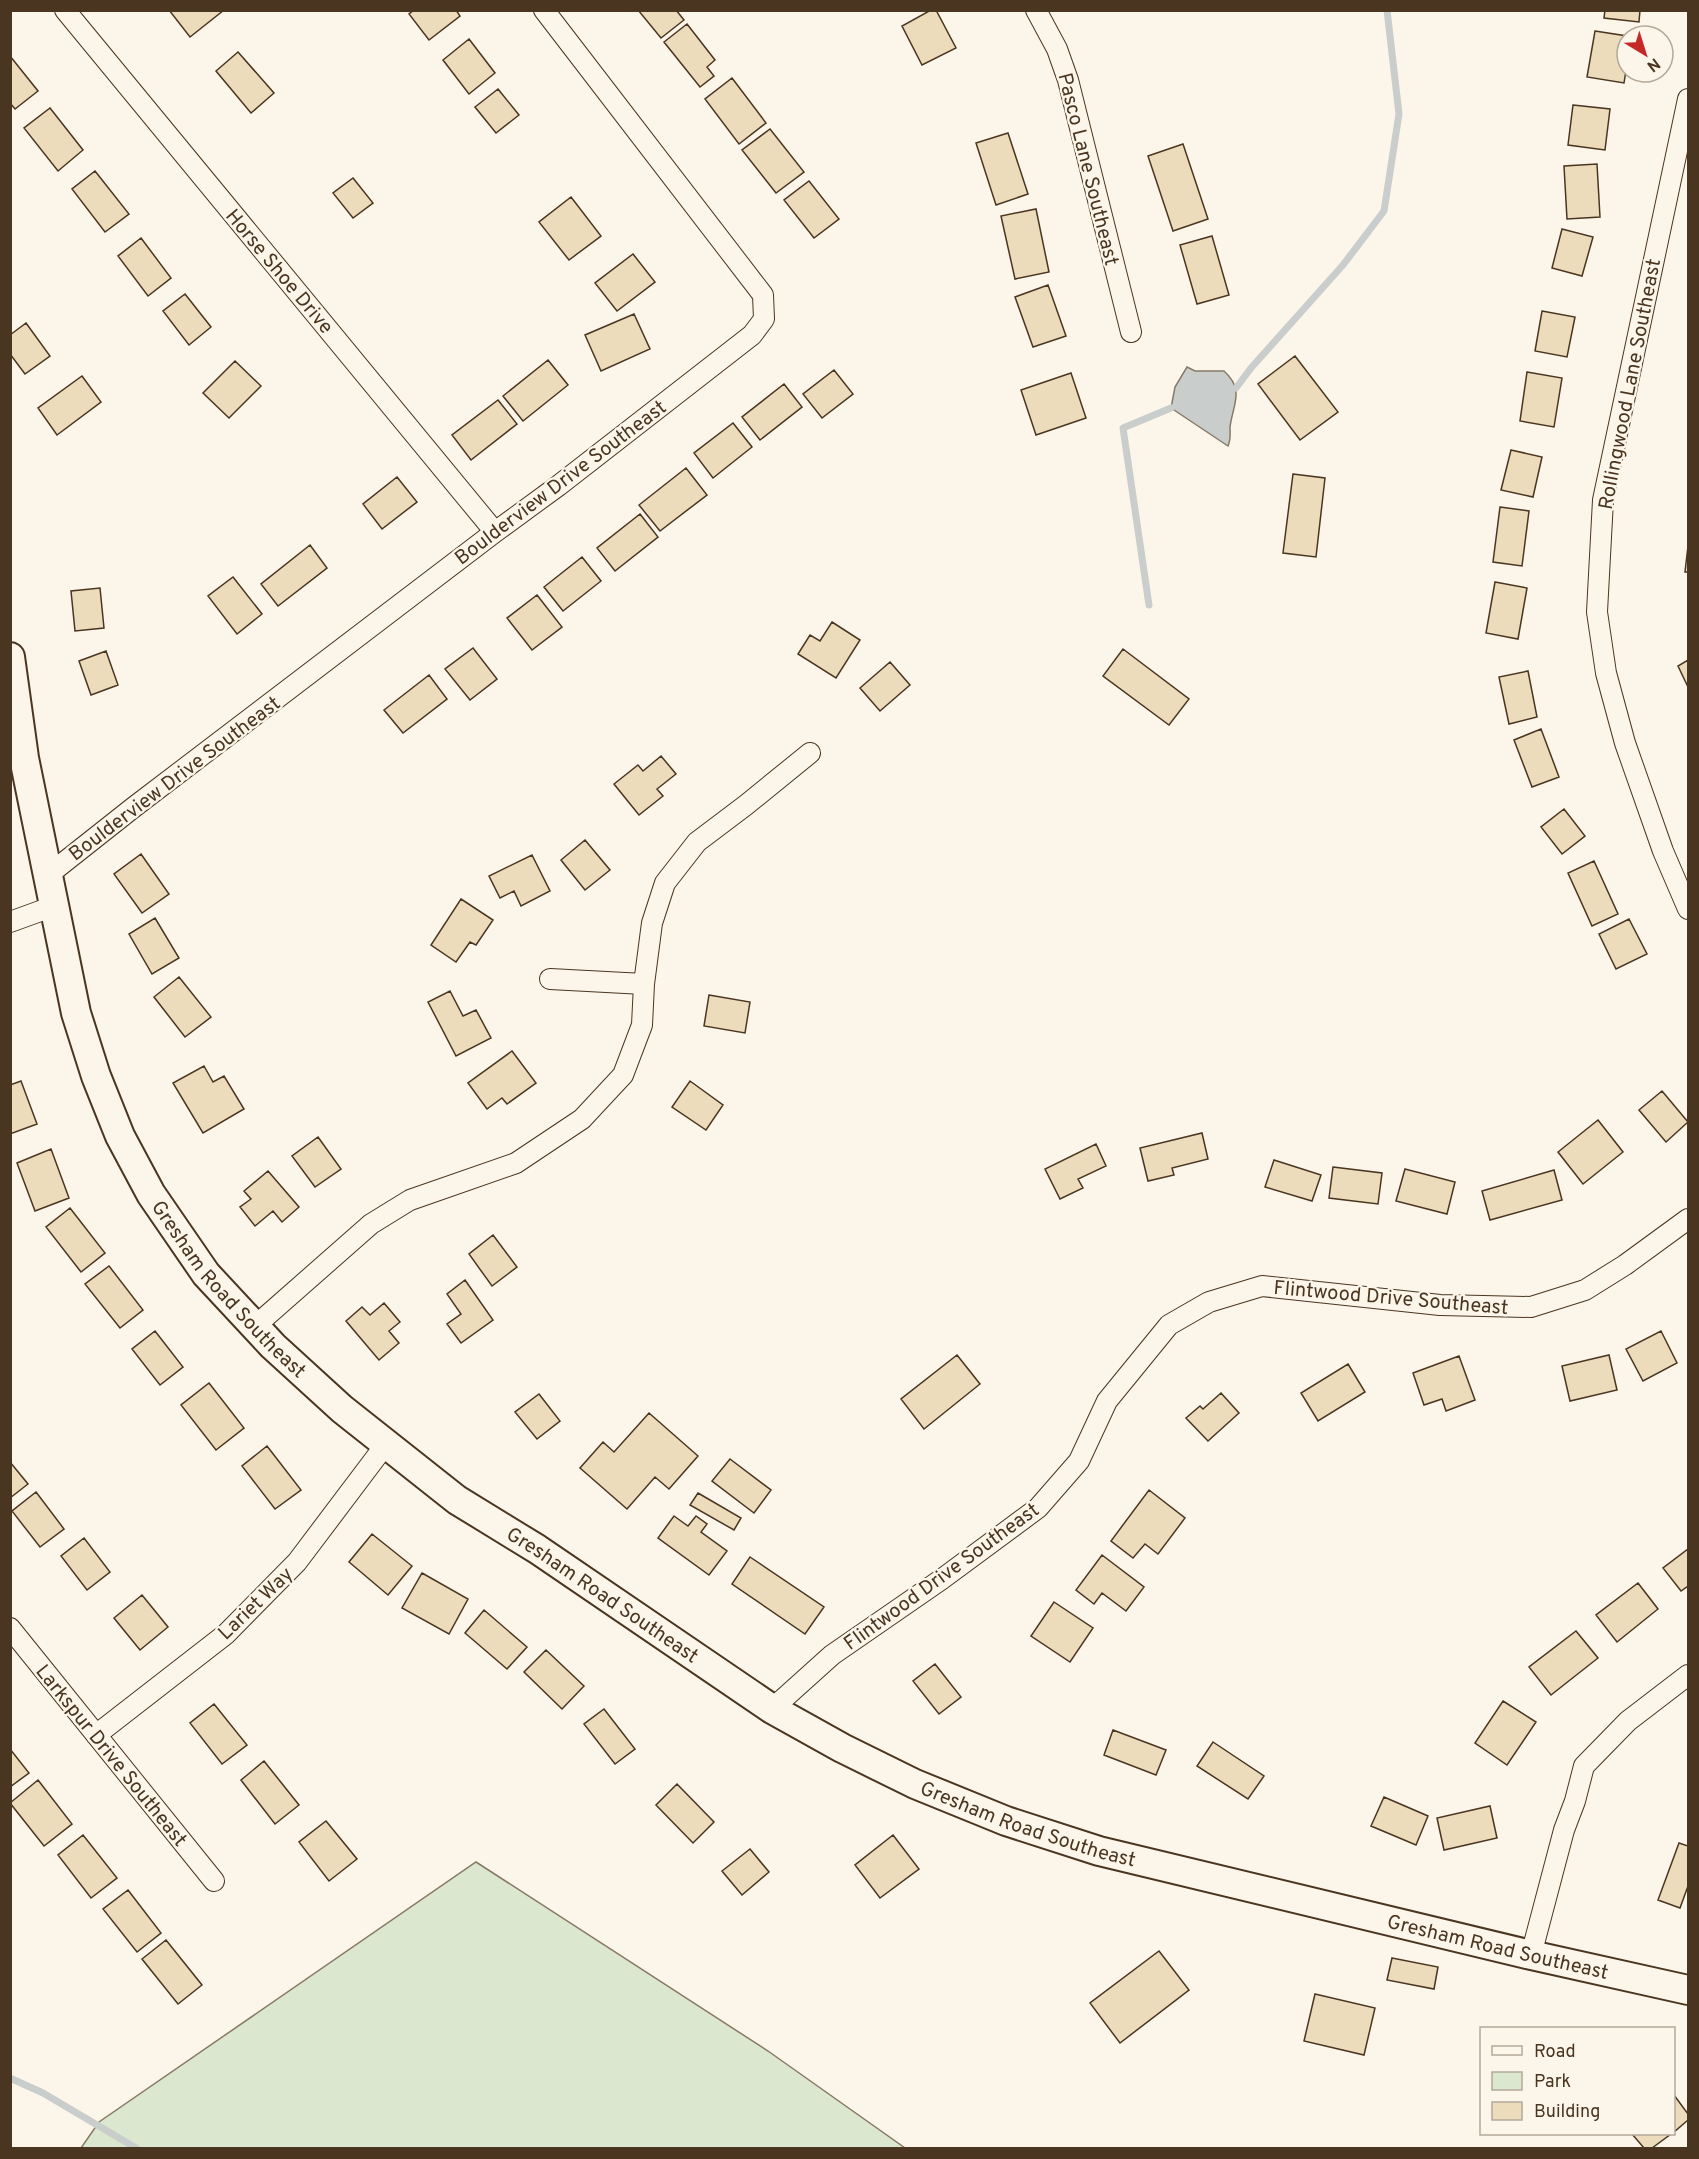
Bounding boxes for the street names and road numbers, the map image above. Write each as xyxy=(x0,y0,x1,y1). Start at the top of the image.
street label: Pasco Lane Southeast xyxy=(1051,70,1124,268)
street label: Horse Shoe Drive xyxy=(219,204,338,340)
street label: Rollingwood Lane Southeast xyxy=(1594,257,1668,512)
street label: Boulderview Drive Southeast xyxy=(450,395,672,572)
street label: Boulderview Drive Southeast xyxy=(64,691,286,868)
street label: Gresham Road Southeast xyxy=(144,1196,311,1385)
street label: Flintwood Drive Southeast xyxy=(1272,1276,1509,1322)
street label: Flintwood Drive Southeast xyxy=(839,1498,1045,1657)
street label: Gresham Road Southeast xyxy=(501,1522,703,1670)
street label: Lariet Way xyxy=(213,1562,299,1647)
street label: Larkspur Drive Southeast xyxy=(29,1660,192,1853)
street label: Gresham Road Southeast xyxy=(916,1776,1138,1874)
street label: Gresham Road Southeast xyxy=(1384,1910,1611,1987)

